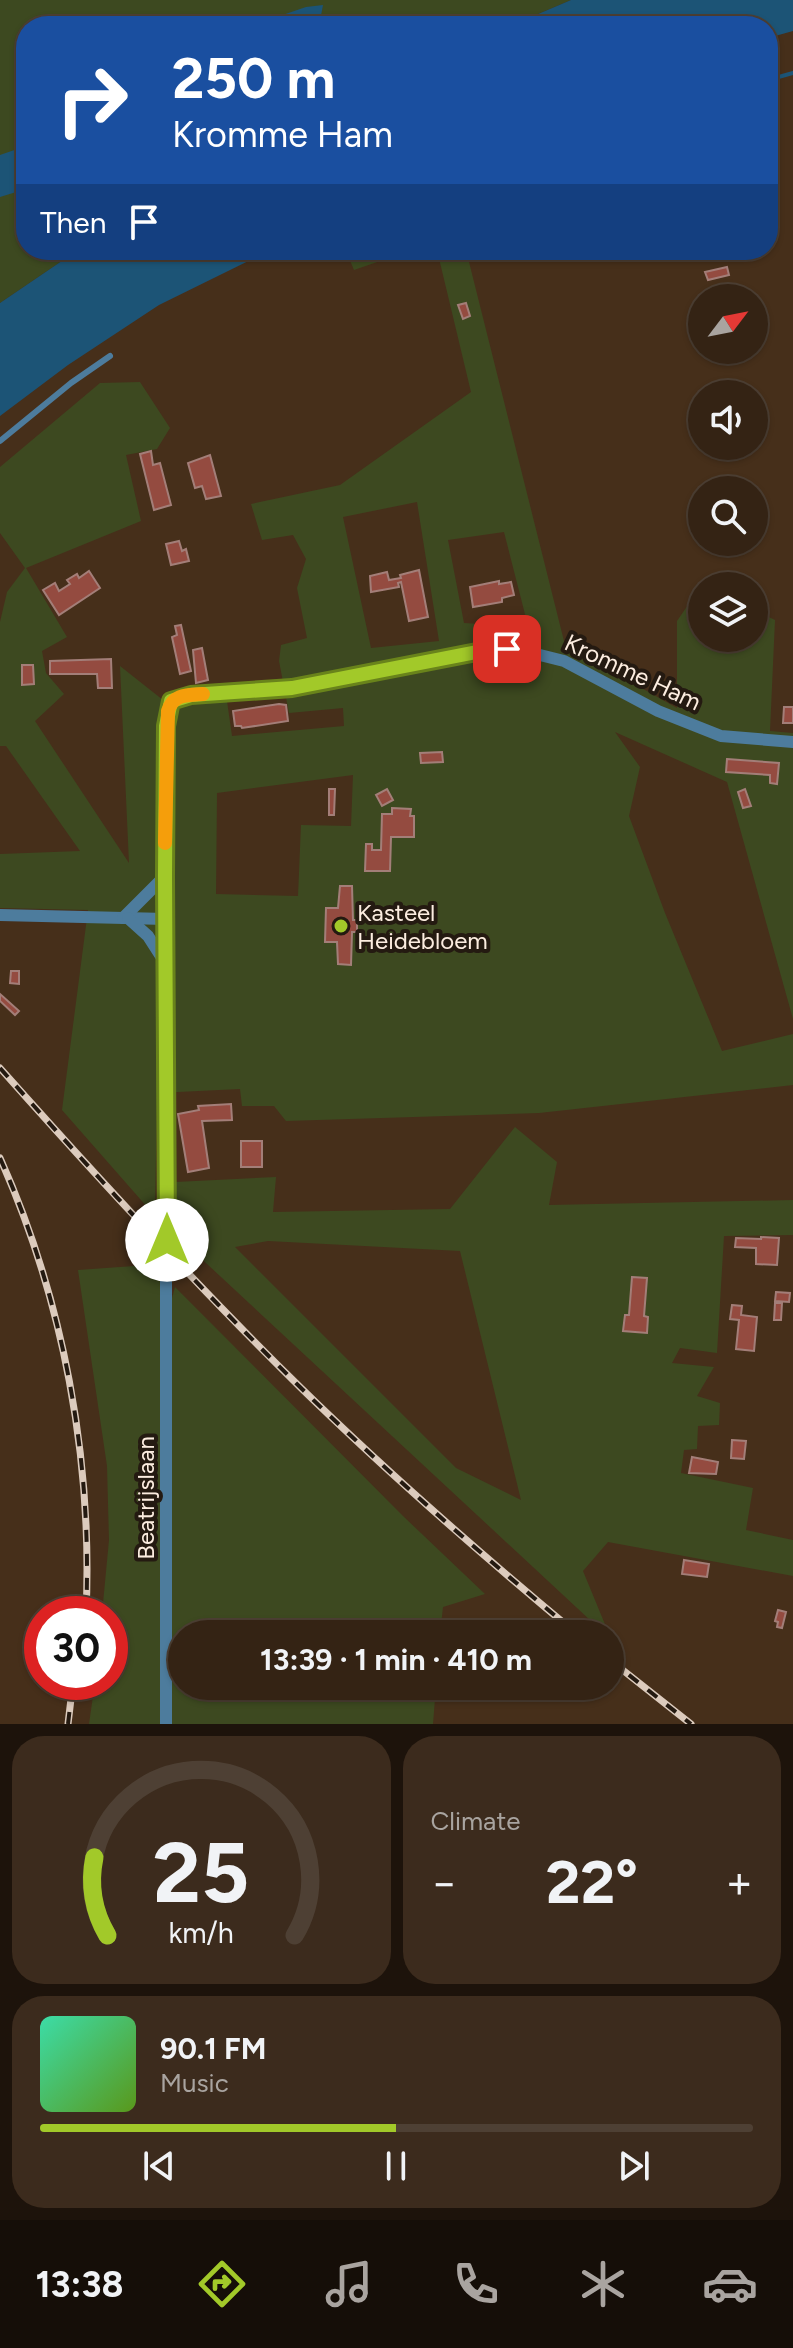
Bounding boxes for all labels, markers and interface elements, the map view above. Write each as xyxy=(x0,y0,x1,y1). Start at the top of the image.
text: 250 m xyxy=(172,45,335,112)
icon: right xyxy=(40,48,144,152)
text: Kromme Ham xyxy=(172,113,393,156)
icon: arrive xyxy=(122,200,166,244)
text: Then xyxy=(40,204,106,241)
north arrow xyxy=(688,284,768,364)
map controls xyxy=(688,284,768,652)
button: sound xyxy=(688,380,768,460)
button: search xyxy=(688,476,768,556)
button: layers xyxy=(688,572,768,652)
pin xyxy=(473,615,541,683)
icon: arrive xyxy=(485,627,529,671)
street label: Kromme Ham xyxy=(560,628,706,716)
place label: Kasteel Heidebloem xyxy=(357,898,488,955)
marker: Kasteel Heidebloem xyxy=(332,917,350,935)
position arrow xyxy=(125,1198,209,1282)
street label: Beatrijslaan xyxy=(131,1436,160,1560)
speed limit sign: 30 xyxy=(24,1596,128,1700)
text: 13:39 · 1 min · 410 m xyxy=(260,1641,532,1678)
text: Climate xyxy=(431,1805,520,1837)
text: 25 xyxy=(153,1823,250,1923)
text: 22° xyxy=(546,1846,638,1918)
text: − xyxy=(431,1856,458,1909)
text: + xyxy=(726,1856,753,1909)
text: km/h xyxy=(169,1916,234,1950)
text: 90.1 FM xyxy=(160,2030,266,2067)
text: Music xyxy=(160,2067,229,2099)
icon: previous xyxy=(137,2144,181,2188)
icon: pause xyxy=(374,2144,418,2188)
icon: next xyxy=(612,2144,656,2188)
icon: directions xyxy=(194,2256,250,2312)
icon: music xyxy=(321,2256,377,2312)
icon: phone xyxy=(448,2256,504,2312)
icon: climate xyxy=(575,2256,631,2312)
icon: car xyxy=(702,2256,758,2312)
text: 13:38 xyxy=(35,2263,124,2306)

